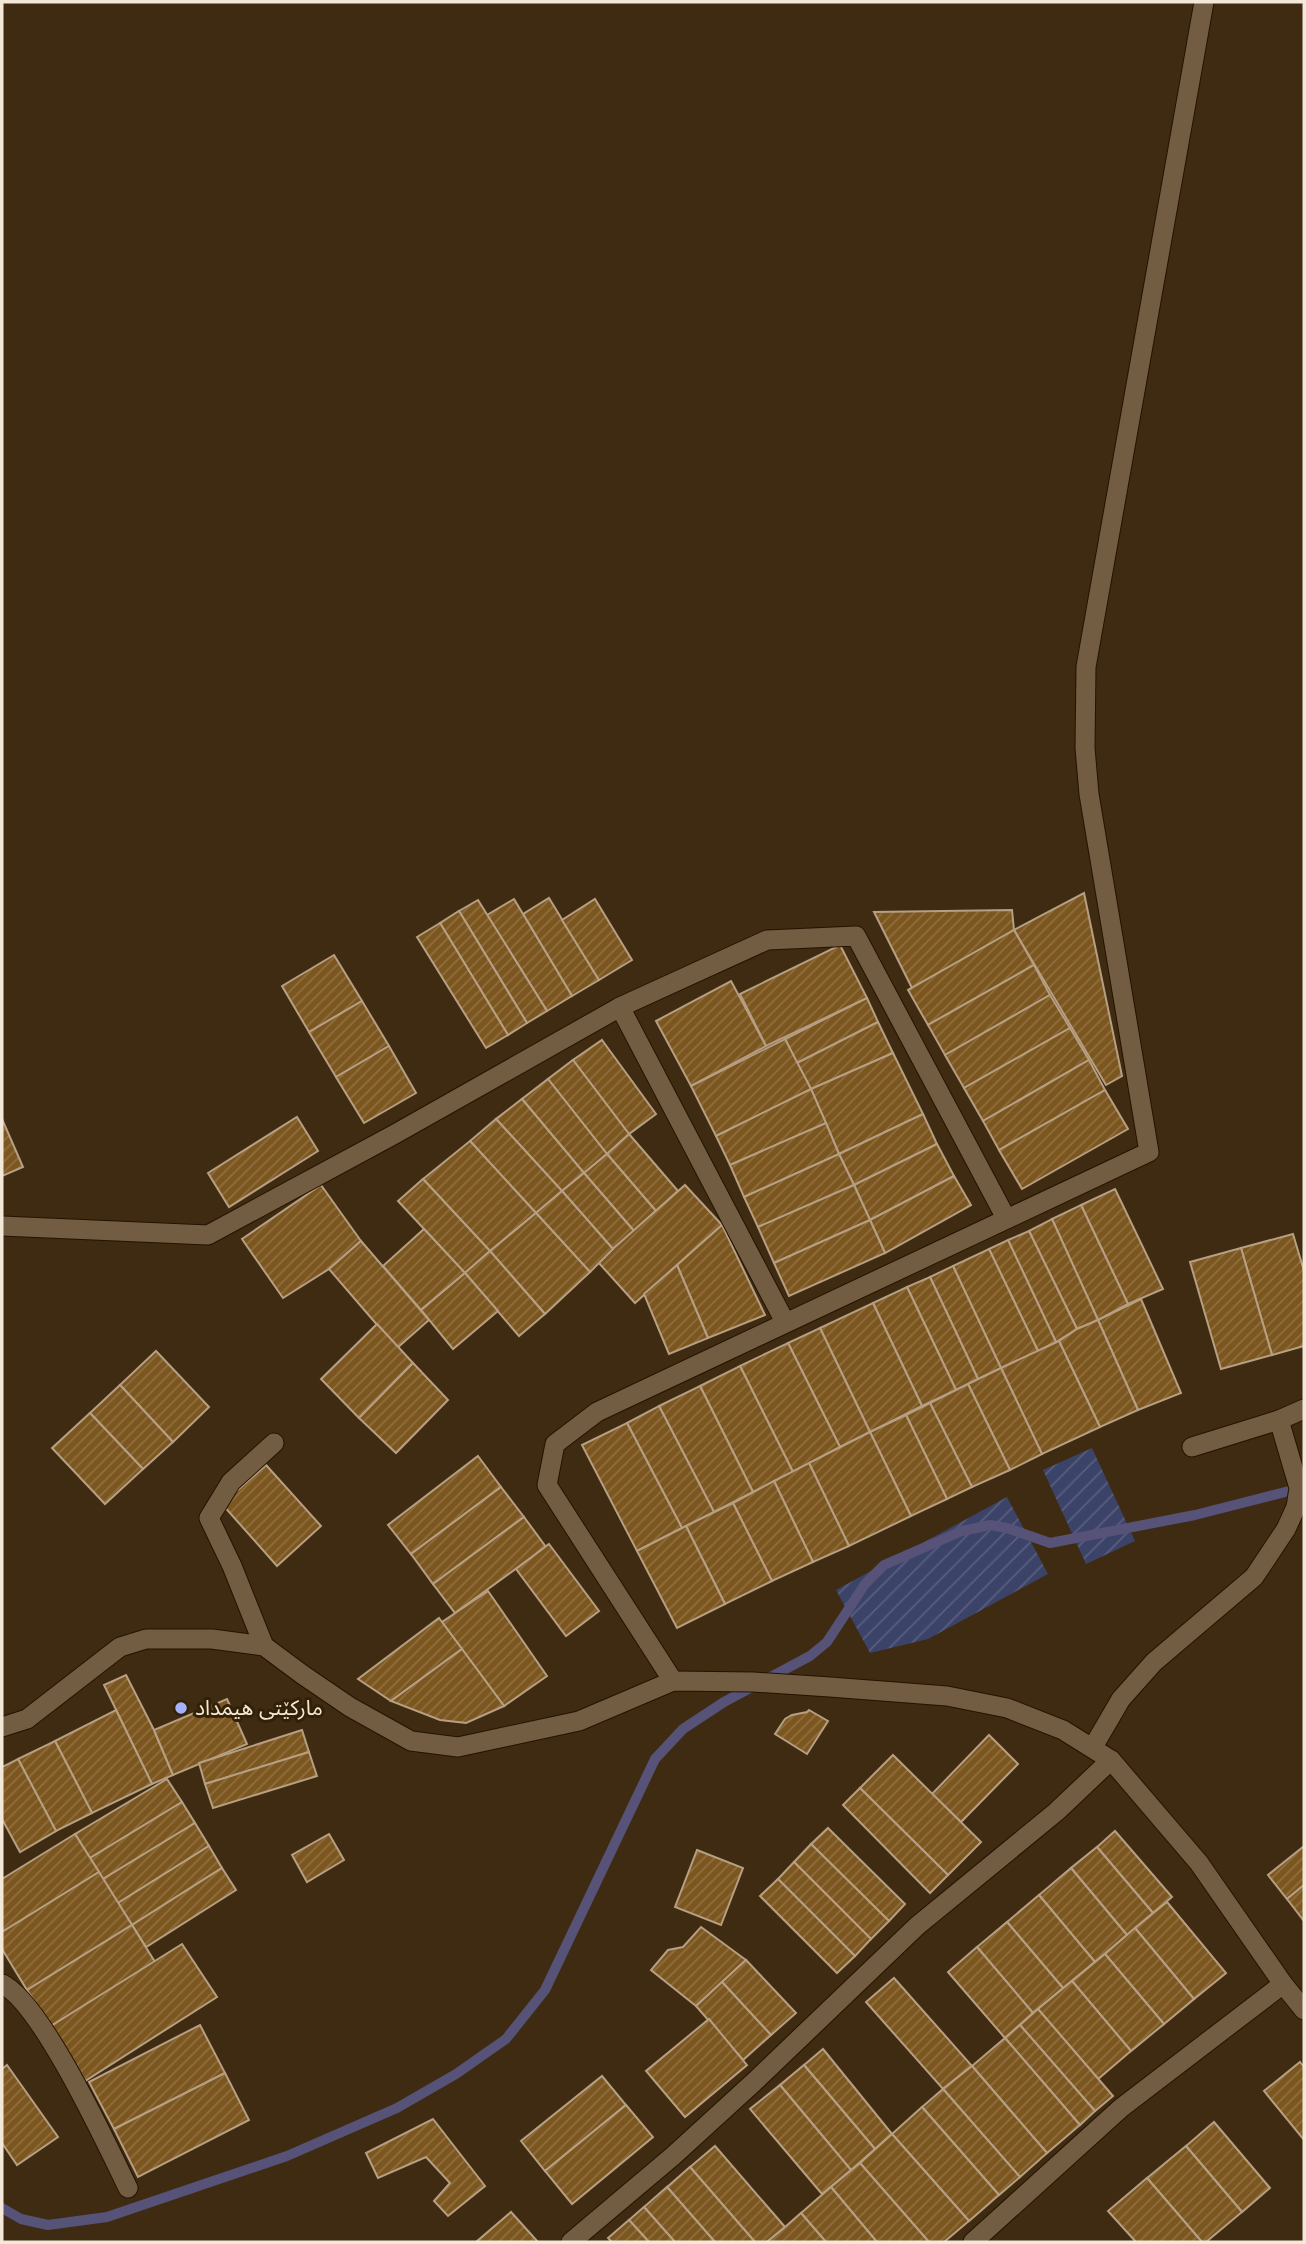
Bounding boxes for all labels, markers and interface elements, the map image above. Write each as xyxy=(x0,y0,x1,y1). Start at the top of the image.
place label: مارکێتی هیمداد xyxy=(195,1696,323,1720)
marker: مارکێتی هیمداد xyxy=(173,1700,189,1716)

